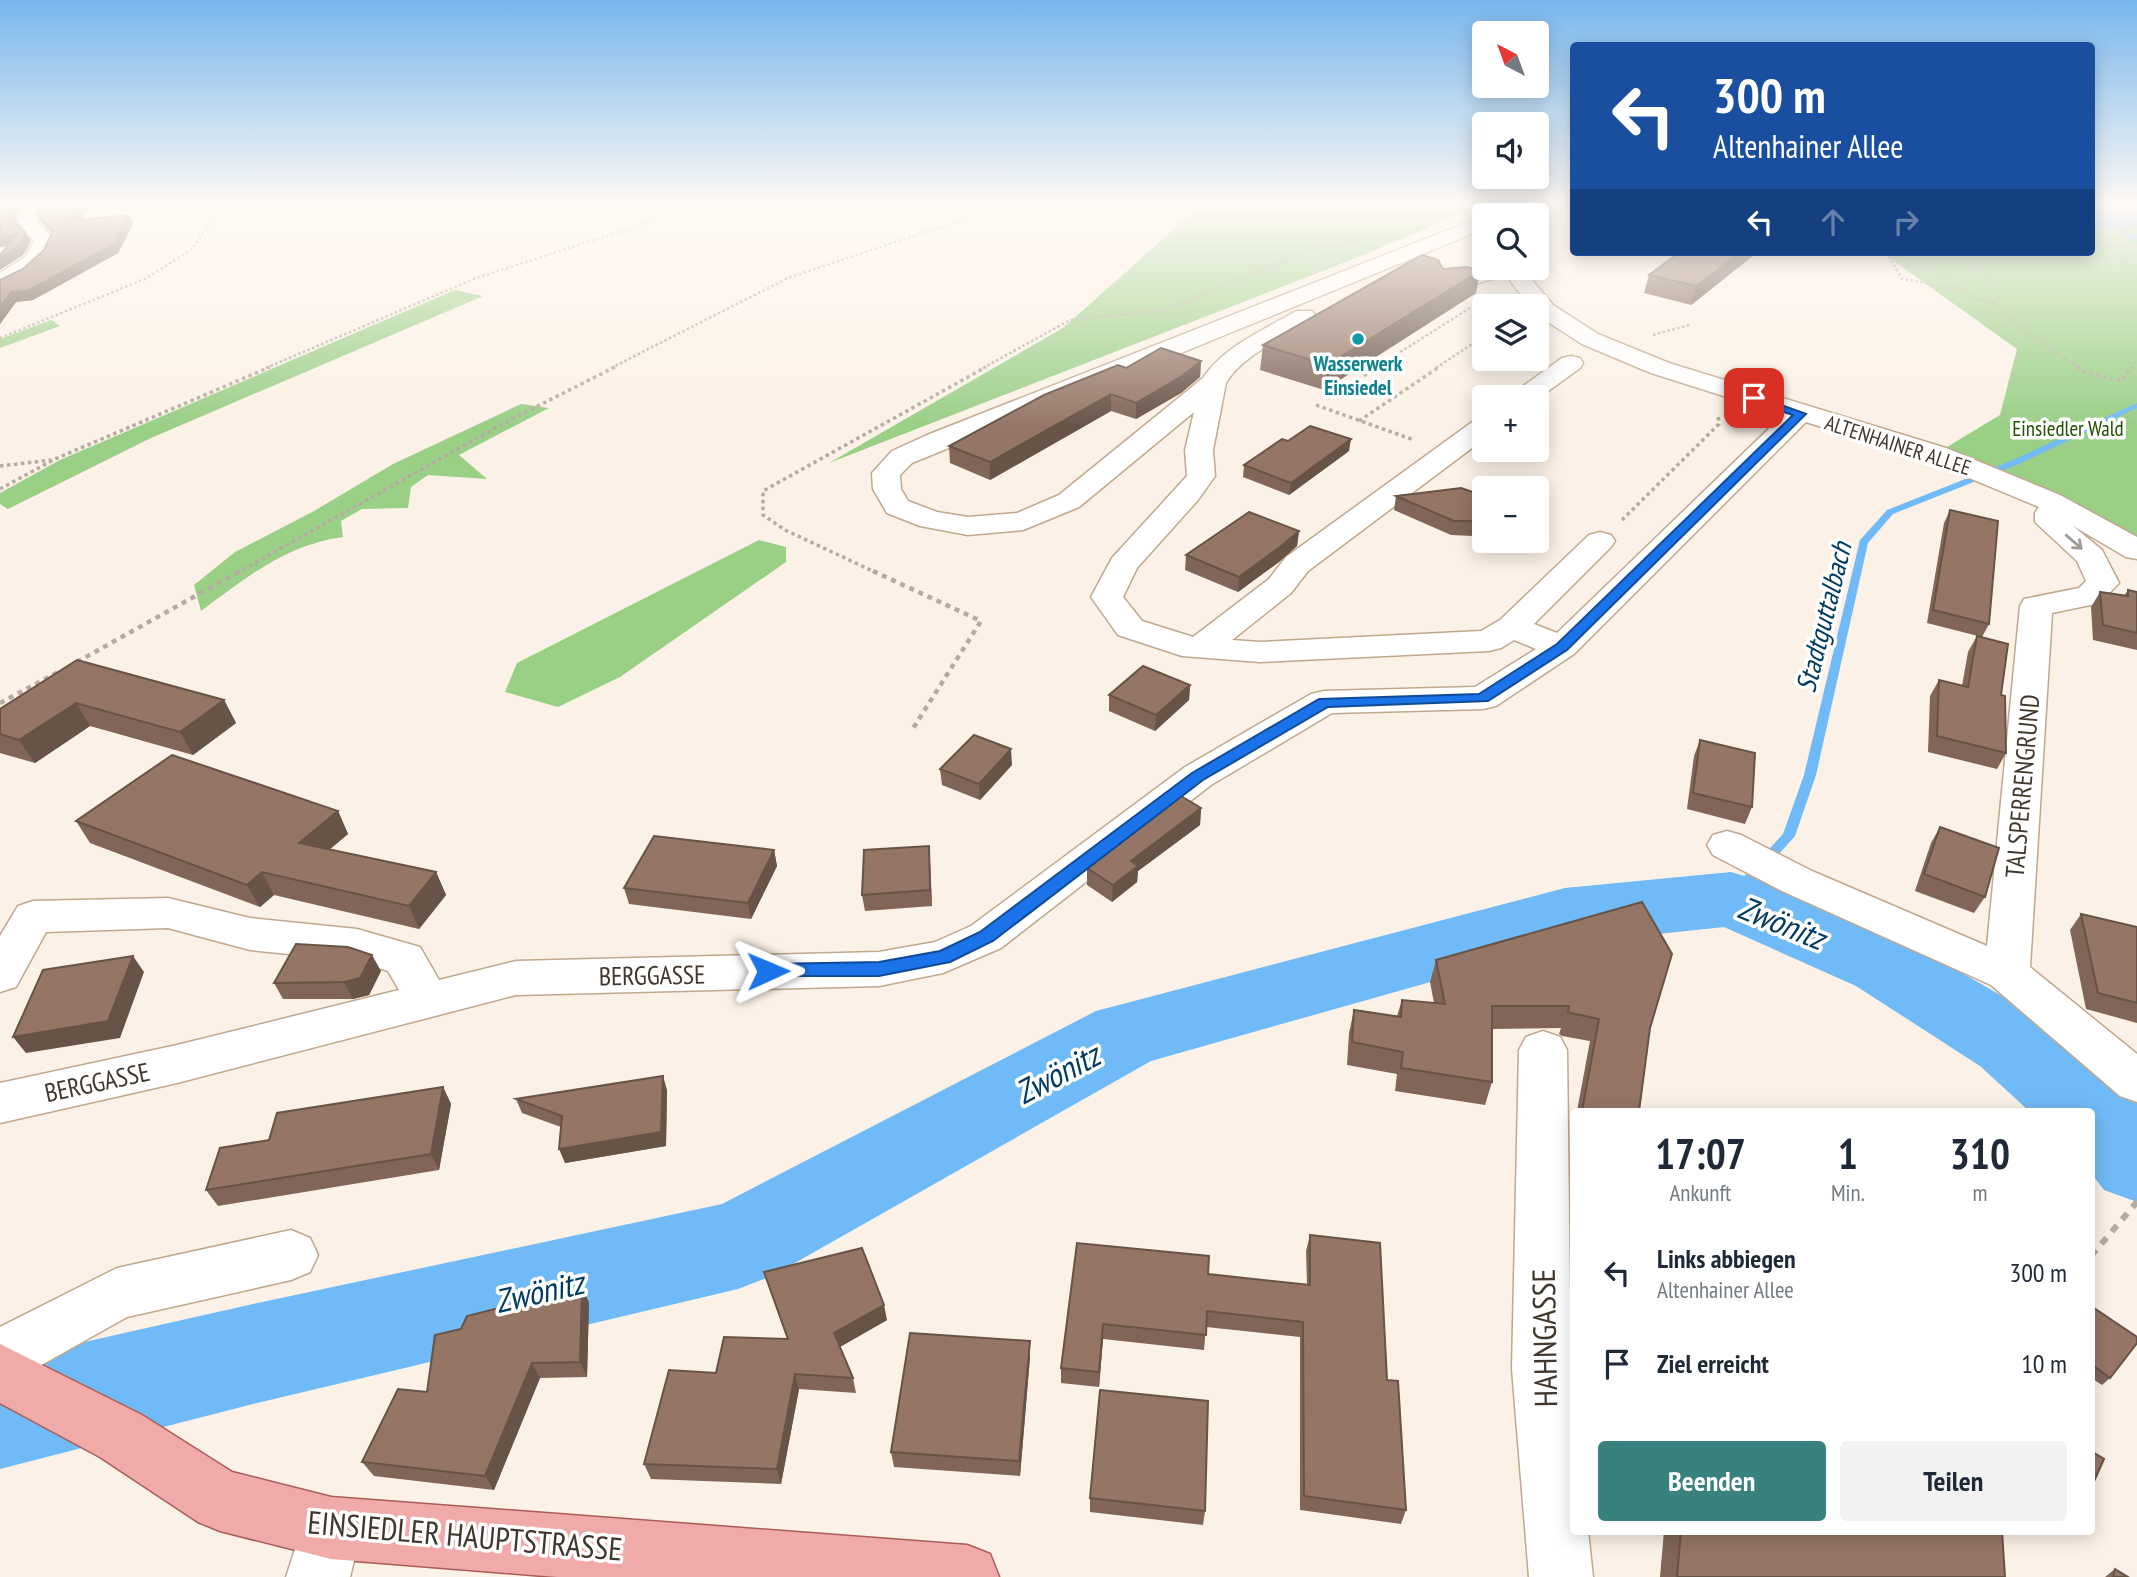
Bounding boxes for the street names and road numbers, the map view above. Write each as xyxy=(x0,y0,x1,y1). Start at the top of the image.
street label: ALTENHAINER ALLEE xyxy=(1822,409,1974,481)
street label: TALSPERRENGRUND xyxy=(1998,693,2046,879)
street label: BERGGASSE xyxy=(598,958,706,992)
street label: BERGGASSE xyxy=(42,1055,152,1109)
street label: HAHNGASSE xyxy=(1522,1268,1566,1408)
street label: EINSIEDLER HAUPTSTRASSE xyxy=(306,1500,624,1570)

